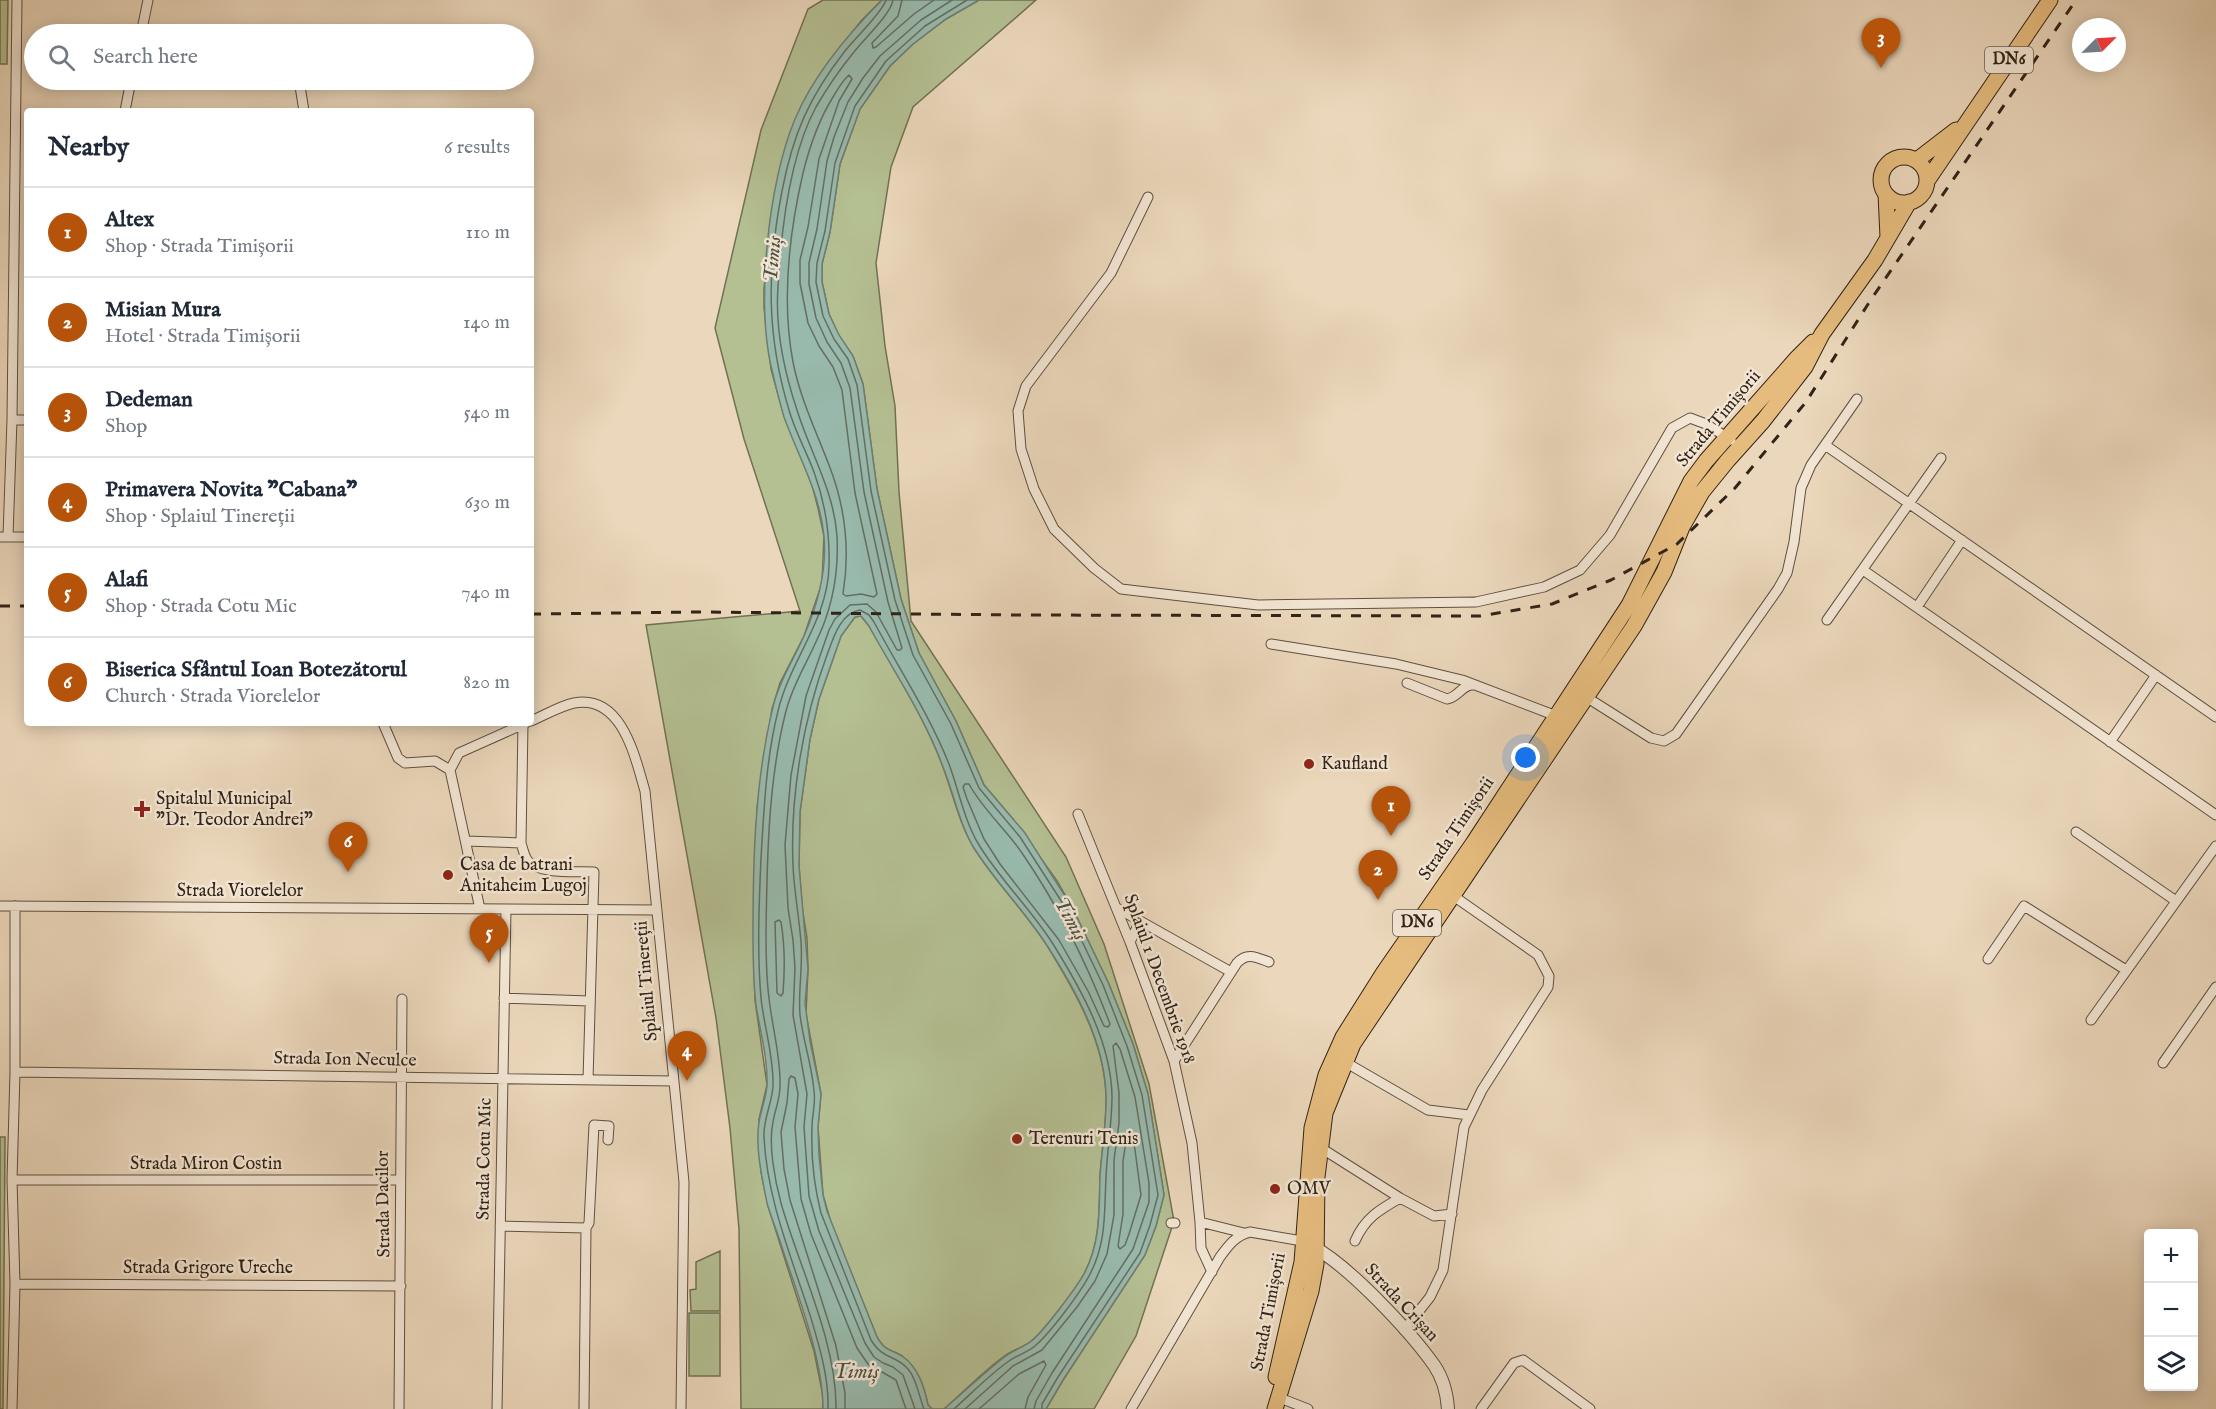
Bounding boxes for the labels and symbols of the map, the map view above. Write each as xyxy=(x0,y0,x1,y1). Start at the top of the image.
north arrow xyxy=(2072,18,2126,72)
pin: 3 xyxy=(1862,19,1900,68)
road number: DN6 xyxy=(1985,47,2033,73)
water label: Timiș xyxy=(759,235,787,283)
street label: Strada Timișorii xyxy=(1672,366,1766,472)
your location xyxy=(1511,743,1540,772)
place label: Kaufland xyxy=(1321,753,1388,776)
marker: Kaufland xyxy=(1302,757,1316,771)
street label: Strada Timișorii xyxy=(1414,773,1500,885)
pin: 1 xyxy=(1372,786,1410,836)
place label: Spitalul Municipal "Dr. Teodor Andrei" xyxy=(156,788,313,832)
marker: Spitalul Municipal "Dr. Teodor Andrei" xyxy=(133,800,151,818)
pin: 6 xyxy=(328,822,368,872)
pin: 2 xyxy=(1358,850,1398,900)
place label: Casa de batrani Anitaheim Lugoj xyxy=(459,854,587,898)
marker: Casa de batrani Anitaheim Lugoj xyxy=(441,868,455,882)
street label: Strada Viorelelor xyxy=(177,880,304,903)
street label: Splaiul 1 Decembrie 1918 xyxy=(1118,891,1200,1067)
water label: Timiș xyxy=(1048,893,1092,945)
road number: DN6 xyxy=(1393,910,1441,936)
pin: 5 xyxy=(470,914,508,963)
street label: Splaiul Tinereții xyxy=(630,920,664,1042)
pin: 4 xyxy=(668,1032,706,1081)
street label: Strada Ion Neculce xyxy=(273,1047,417,1073)
street label: Strada Cotu Mic xyxy=(472,1097,498,1220)
place label: Terenuri Tenis xyxy=(1029,1128,1138,1151)
marker: Terenuri Tenis xyxy=(1010,1132,1024,1146)
street label: Strada Dacilor xyxy=(372,1150,396,1258)
street label: Strada Miron Costin xyxy=(130,1153,282,1176)
place label: OMV xyxy=(1287,1178,1332,1201)
marker: OMV xyxy=(1268,1182,1282,1196)
street label: Strada Timișorii xyxy=(1246,1251,1292,1373)
street label: Strada Grigore Ureche xyxy=(123,1257,293,1280)
street label: Strada Crișan xyxy=(1359,1259,1443,1347)
water label: Timiș xyxy=(833,1360,879,1385)

